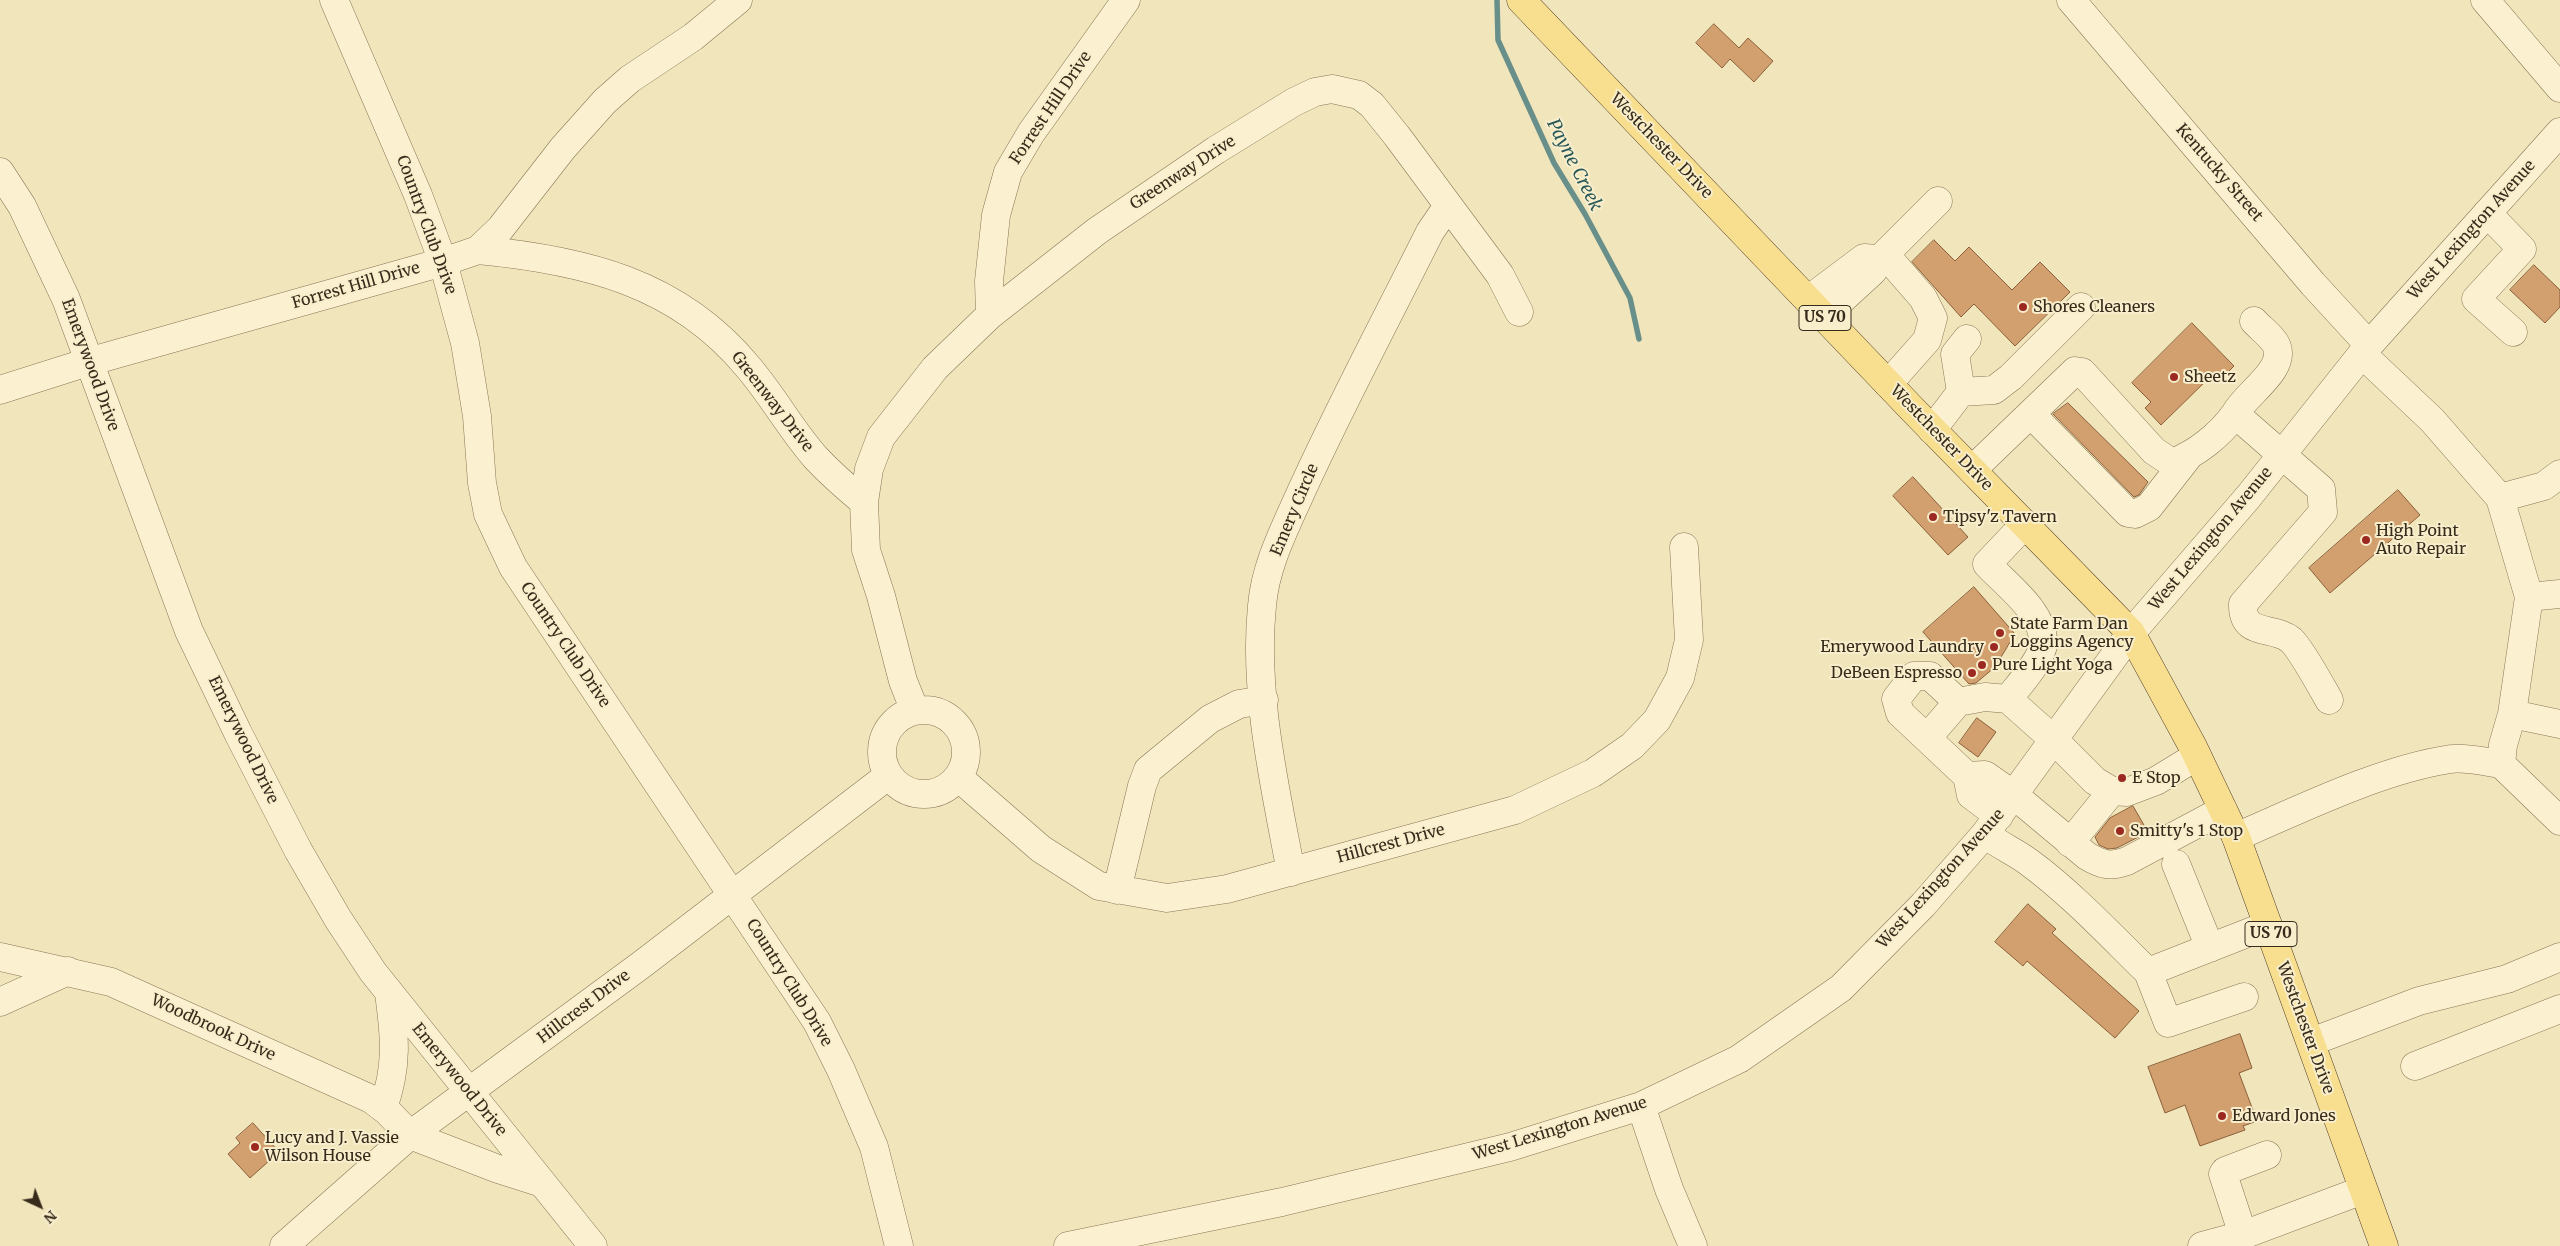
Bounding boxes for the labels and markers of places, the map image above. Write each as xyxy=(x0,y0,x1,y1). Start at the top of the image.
place label: Shores Cleaners xyxy=(2033,297,2155,317)
marker: Shores Cleaners xyxy=(2017,301,2029,313)
place label: Sheetz xyxy=(2184,367,2236,387)
marker: Sheetz xyxy=(2168,371,2180,383)
place label: Tipsy'z Tavern xyxy=(1943,507,2057,527)
marker: Tipsy'z Tavern xyxy=(1927,511,1939,523)
place label: High Point Auto Repair xyxy=(2376,521,2466,559)
marker: High Point Auto Repair xyxy=(2360,534,2372,546)
place label: State Farm Dan Loggins Agency xyxy=(2010,614,2134,652)
marker: State Farm Dan Loggins Agency xyxy=(1994,627,2006,639)
place label: Emerywood Laundry xyxy=(1820,637,1984,657)
marker: Emerywood Laundry xyxy=(1988,641,2000,653)
place label: Pure Light Yoga xyxy=(1992,655,2113,675)
marker: Pure Light Yoga xyxy=(1976,659,1988,671)
place label: DeBeen Espresso xyxy=(1831,663,1962,683)
marker: DeBeen Espresso xyxy=(1966,667,1978,679)
place label: E Stop xyxy=(2132,768,2180,788)
marker: E Stop xyxy=(2116,772,2128,784)
place label: Smitty's 1 Stop xyxy=(2130,821,2243,841)
marker: Smitty's 1 Stop xyxy=(2114,825,2126,837)
place label: Edward Jones xyxy=(2232,1106,2336,1126)
marker: Edward Jones xyxy=(2216,1110,2228,1122)
place label: Lucy and J. Vassie Wilson House xyxy=(265,1128,399,1166)
marker: Lucy and J. Vassie Wilson House xyxy=(249,1141,261,1153)

